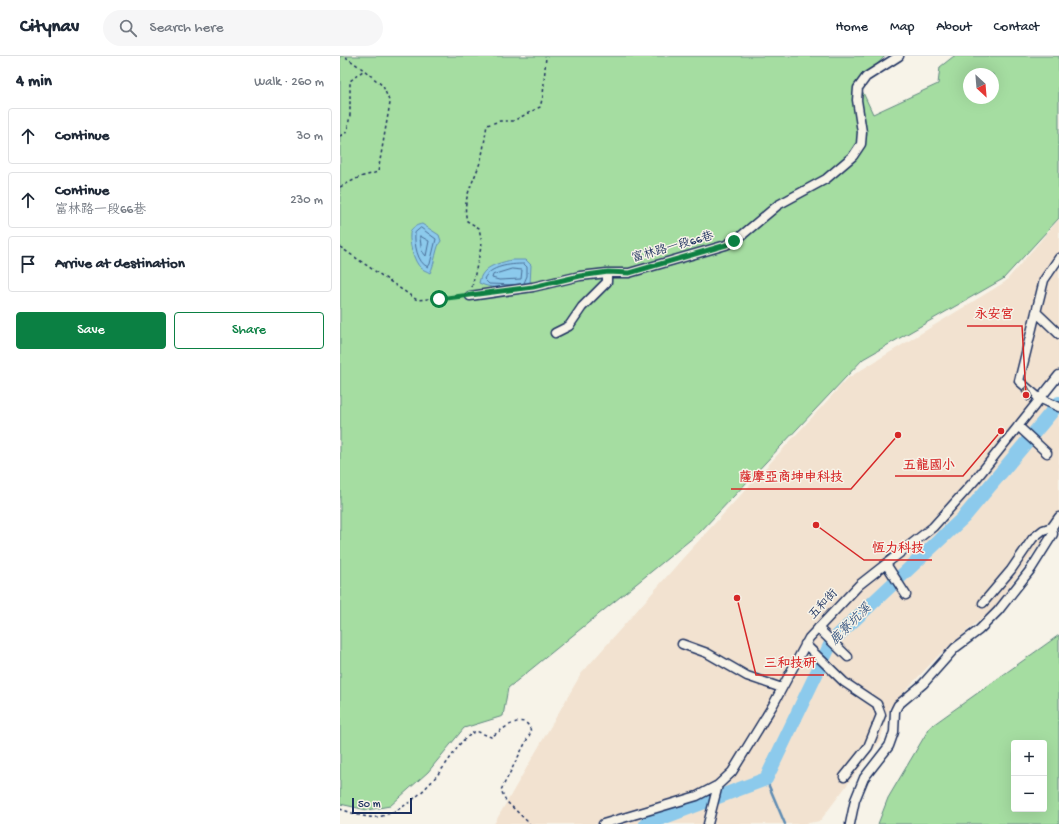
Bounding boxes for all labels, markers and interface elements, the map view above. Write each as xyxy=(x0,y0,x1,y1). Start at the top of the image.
search box xyxy=(103,10,383,46)
text: Citynav xyxy=(20,16,79,39)
icon: search xyxy=(117,17,139,39)
text: Search here xyxy=(149,19,223,37)
text: Home xyxy=(836,19,868,36)
text: Map xyxy=(890,19,914,36)
text: About xyxy=(936,19,972,36)
text: Contact xyxy=(994,19,1039,36)
north arrow xyxy=(963,68,999,104)
text: 4 min xyxy=(16,72,52,92)
text: Walk · 260 m xyxy=(254,75,324,90)
icon: ahead xyxy=(17,125,39,147)
text: Continue xyxy=(55,127,109,145)
text: 30 m xyxy=(297,129,323,144)
text: Continue xyxy=(55,182,109,200)
icon: ahead xyxy=(17,189,39,211)
text: 230 m xyxy=(290,193,323,208)
text: 富林路一段66巷 xyxy=(55,203,146,218)
street label: 富林路一段66巷 xyxy=(630,229,715,266)
route end xyxy=(725,232,743,250)
icon: arrive xyxy=(17,253,39,275)
text: Arrive at destination xyxy=(55,255,185,273)
route start xyxy=(430,290,448,308)
callout: 永安宮 xyxy=(967,301,1022,326)
text: 永安宮 xyxy=(974,307,1014,323)
button: Save xyxy=(16,312,166,349)
button: Share xyxy=(174,312,324,349)
callout: 五龍國小 xyxy=(895,451,963,476)
text: 五龍國小 xyxy=(903,458,955,474)
callout: 薩摩亞商坤申科技 xyxy=(731,464,851,489)
text: 薩摩亞商坤申科技 xyxy=(739,469,843,486)
callout: 恆力科技 xyxy=(864,535,932,560)
text: 恆力科技 xyxy=(872,541,924,557)
street label: 五和街 xyxy=(806,586,841,623)
water label: 鹿寮坑溪 xyxy=(827,600,875,649)
callout: 三和技研 xyxy=(756,650,824,675)
text: 三和技研 xyxy=(764,656,816,672)
map controls xyxy=(1011,740,1047,812)
button: + xyxy=(1011,740,1047,776)
button: − xyxy=(1011,776,1047,812)
scale bar xyxy=(352,796,412,815)
text: 50 m xyxy=(358,799,380,811)

